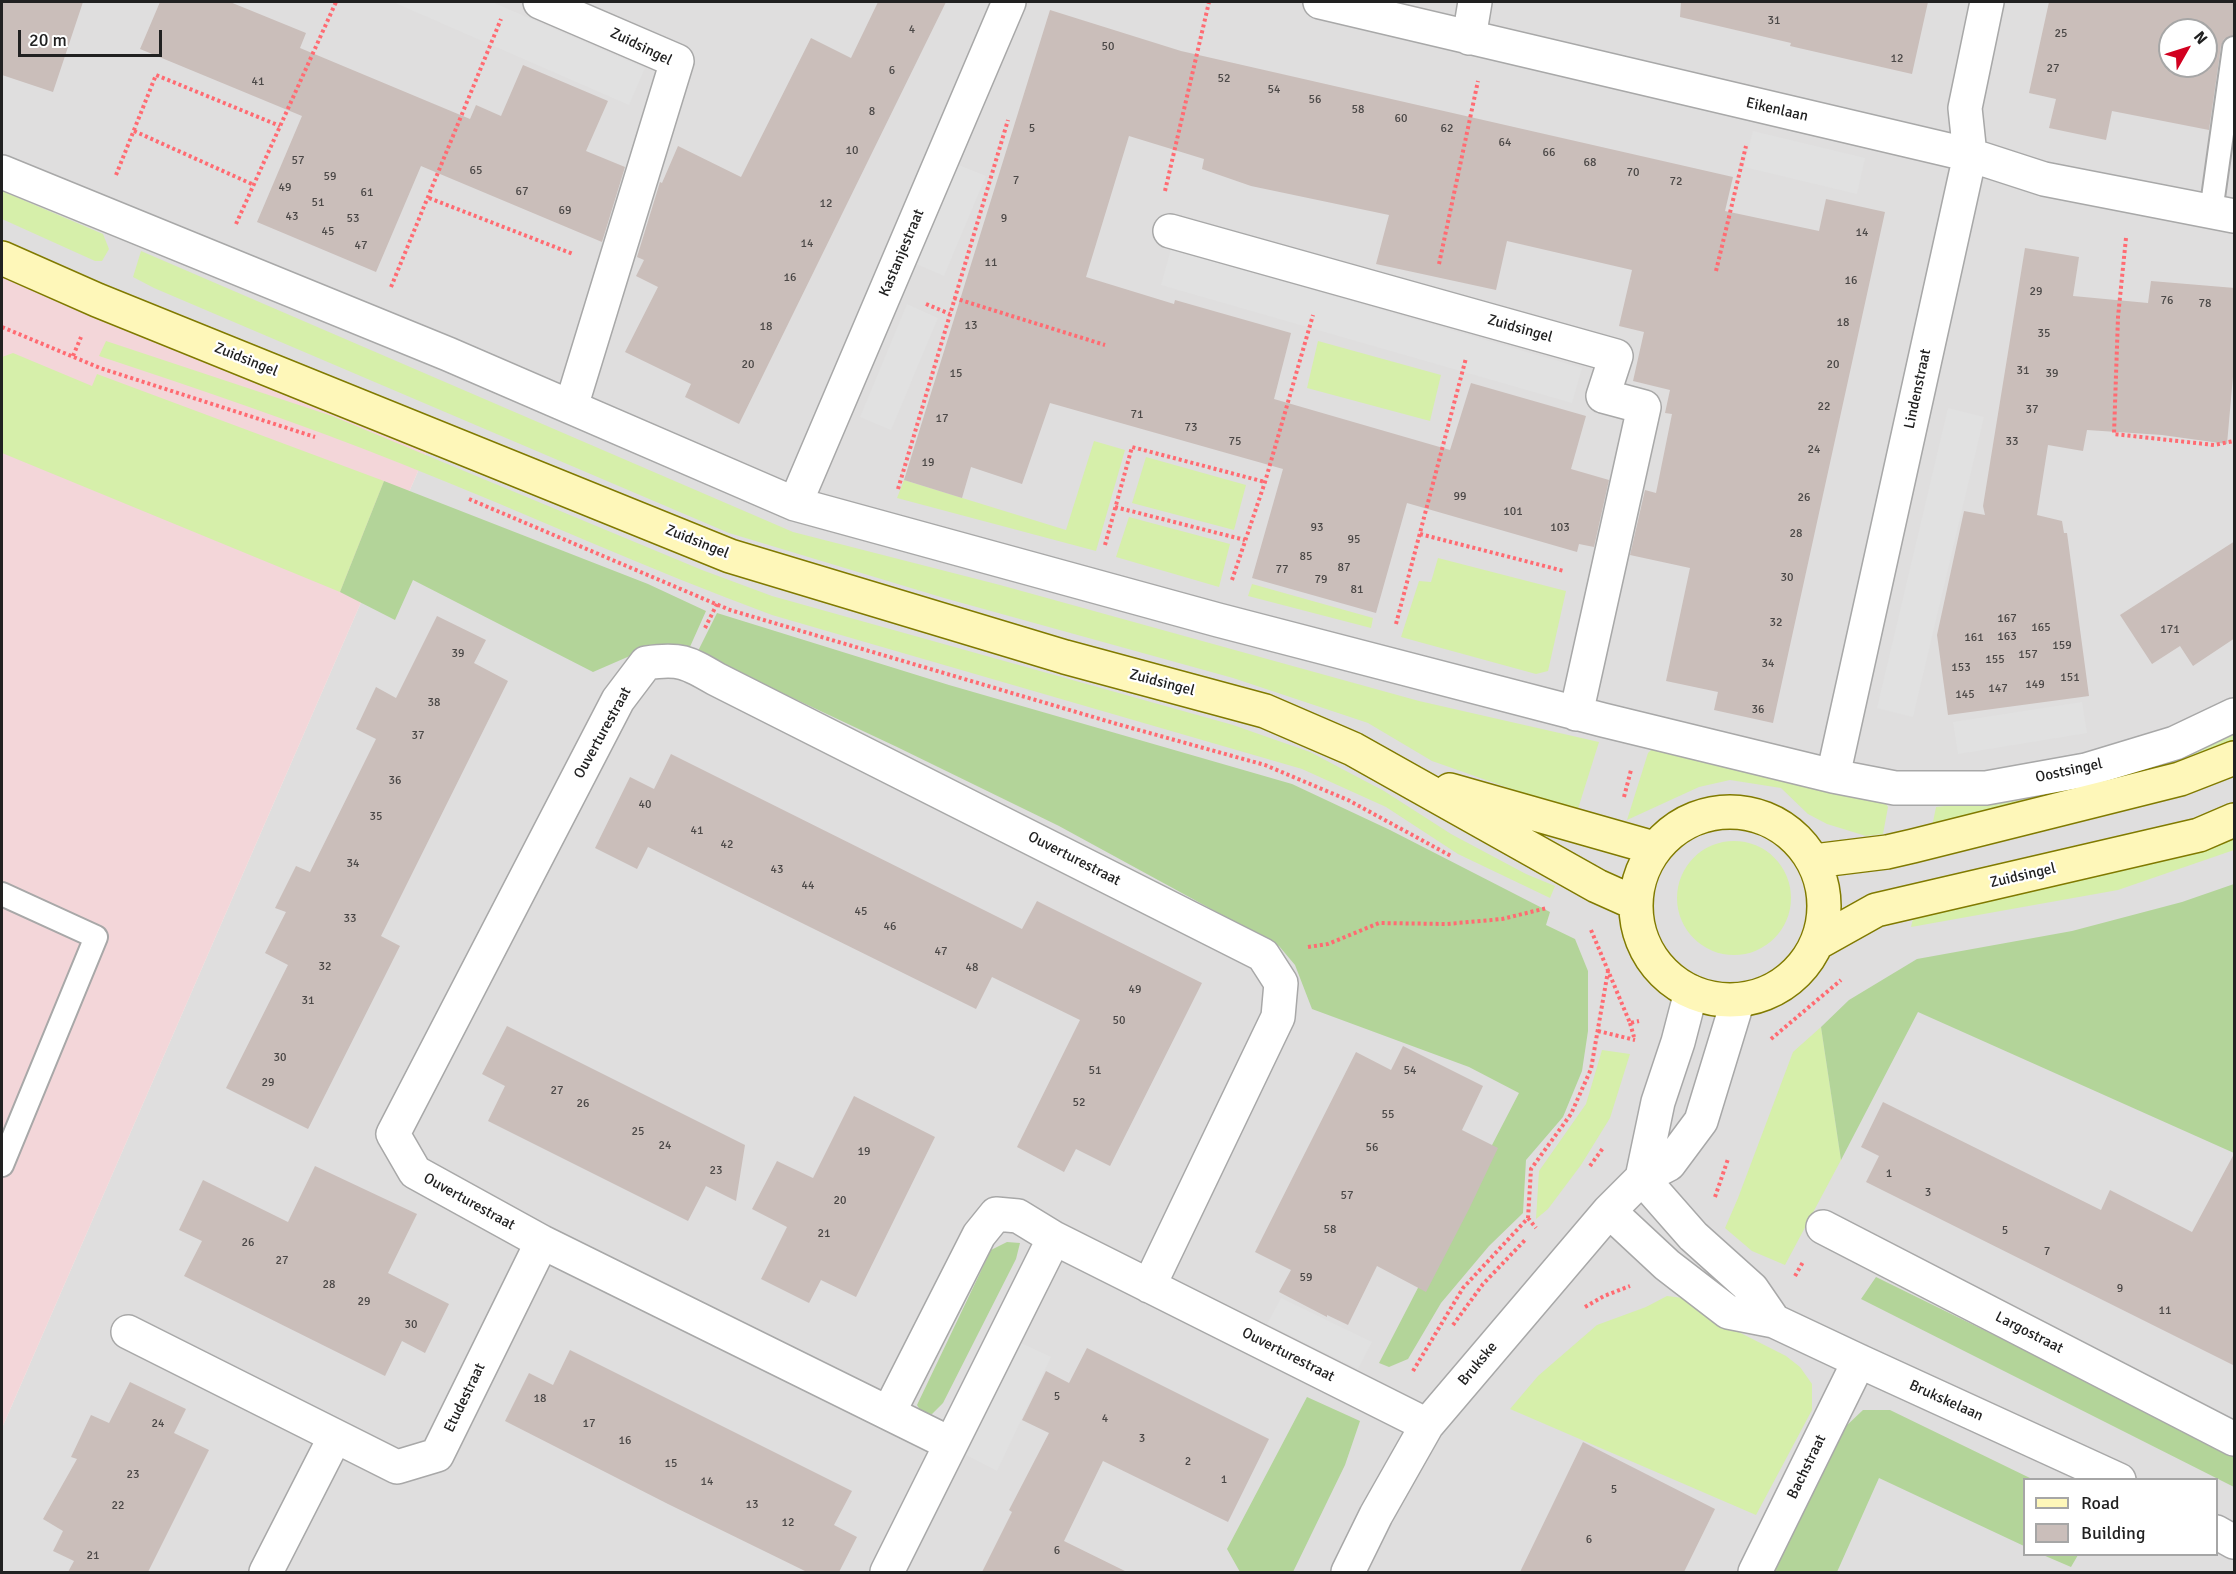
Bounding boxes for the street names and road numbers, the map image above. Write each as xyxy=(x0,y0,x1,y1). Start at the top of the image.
street label: Zuidsingel xyxy=(607,24,675,70)
street label: Eikenlaan xyxy=(1744,94,1810,126)
street label: Kastanjestraat xyxy=(875,207,929,299)
street label: Zuidsingel xyxy=(1485,311,1555,347)
street label: Zuidsingel xyxy=(212,339,280,381)
street label: Lindenstraat xyxy=(1901,348,1935,430)
street label: Zuidsingel xyxy=(663,521,731,563)
street label: Zuidsingel xyxy=(1127,666,1197,700)
street label: Ouverturestraat xyxy=(570,684,636,782)
street label: Oostsingel xyxy=(2034,755,2104,787)
street label: Ouverturestraat xyxy=(1025,828,1123,890)
street label: Zuidsingel xyxy=(1988,860,2058,892)
street label: Ouverturestraat xyxy=(420,1169,518,1235)
street label: Largostraat xyxy=(1992,1308,2066,1358)
street label: Ouverturestraat xyxy=(1239,1324,1337,1386)
street label: Brukske xyxy=(1455,1339,1501,1389)
street label: Etudestraat xyxy=(441,1360,489,1436)
street label: Brukskelaan xyxy=(1906,1377,1986,1425)
street label: Bachstraat xyxy=(1784,1432,1830,1502)

